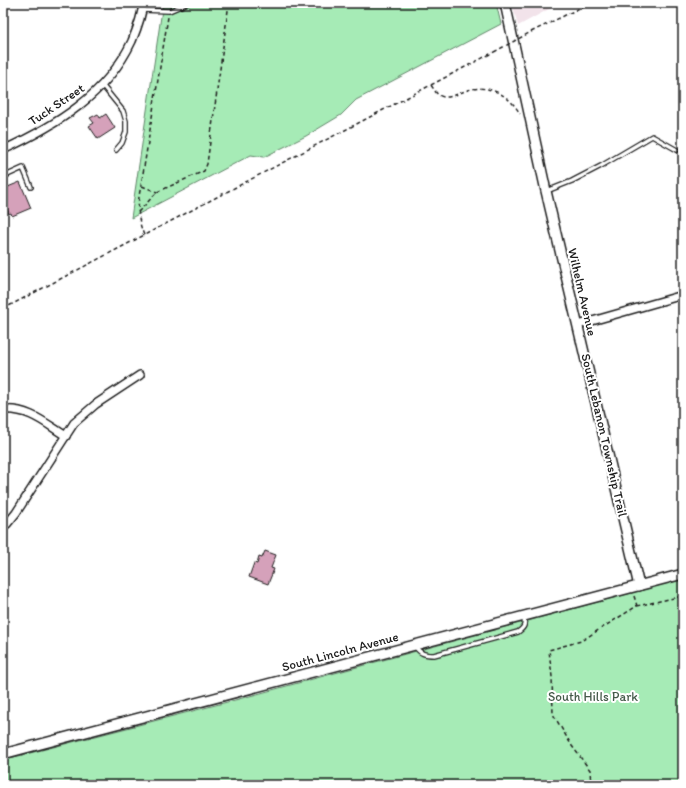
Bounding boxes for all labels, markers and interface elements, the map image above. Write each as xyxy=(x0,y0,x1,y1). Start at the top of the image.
street label: Tuck Street xyxy=(26,80,87,128)
street label: Wilhelm Avenue xyxy=(565,247,600,338)
street label: South Lebanon Township Trail xyxy=(578,352,631,519)
street label: South Lincoln Avenue xyxy=(280,629,400,674)
park label: South Hills Park xyxy=(548,689,638,704)

